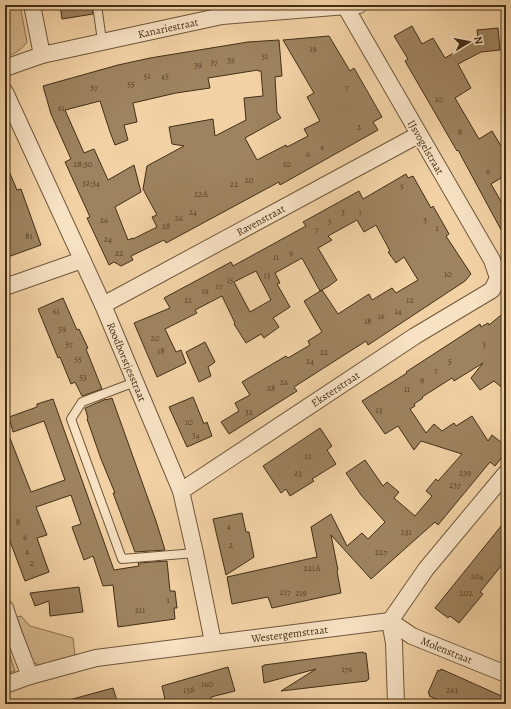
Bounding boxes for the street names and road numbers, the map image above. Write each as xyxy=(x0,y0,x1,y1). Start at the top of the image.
street label: Kanariestraat xyxy=(136,14,200,42)
street label: IJsvogelstraat xyxy=(404,117,448,178)
street label: Ravenstraat xyxy=(234,201,288,240)
street label: Roodborstjesstraat xyxy=(103,320,150,404)
street label: Eksterstraat xyxy=(308,368,363,411)
street label: Westergemstraat xyxy=(249,622,329,647)
street label: Molenstraat xyxy=(418,633,475,668)

